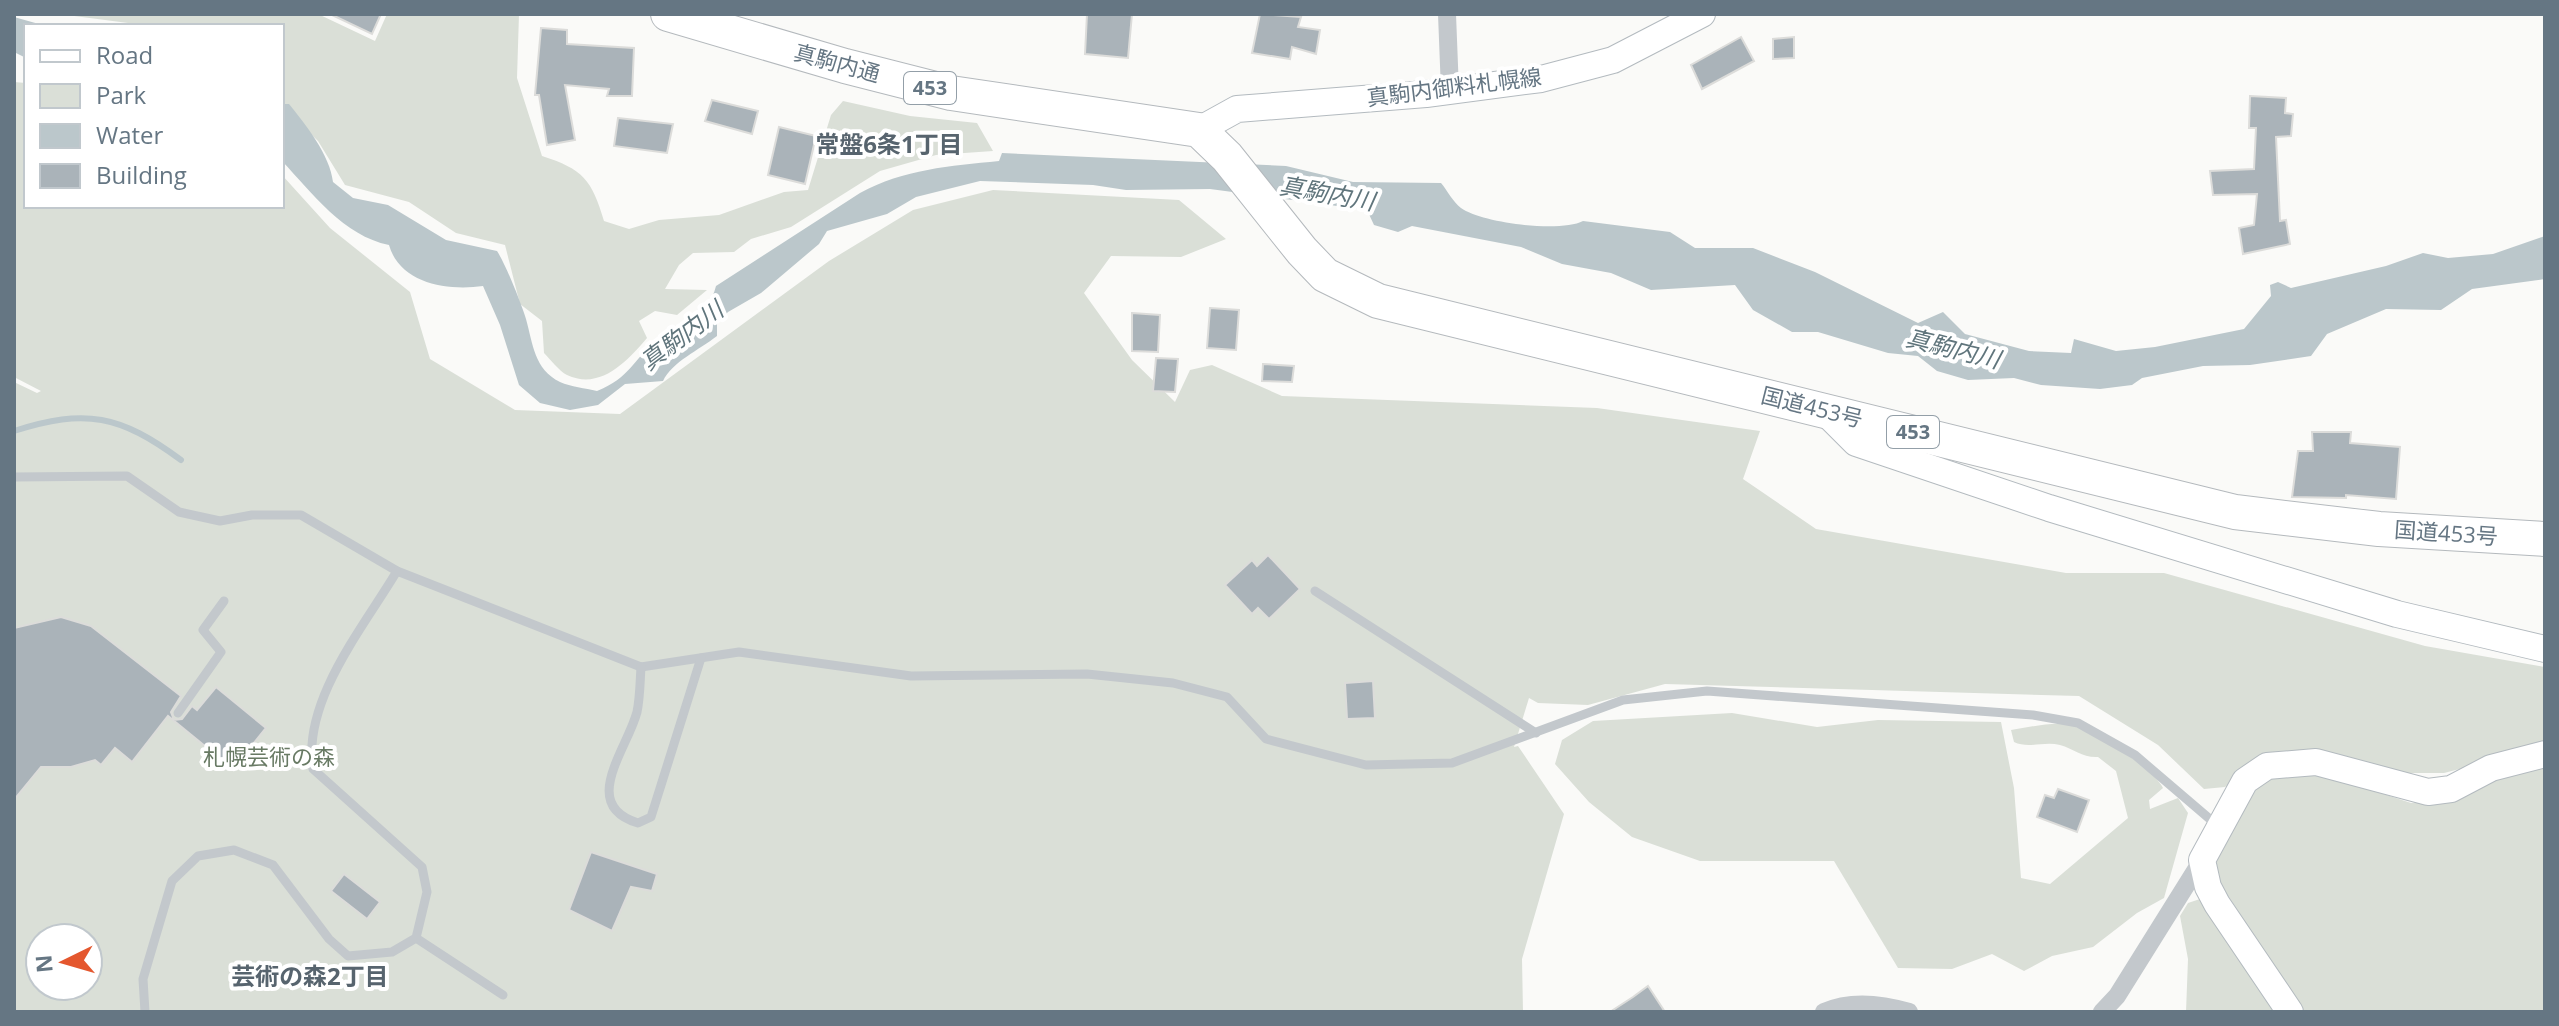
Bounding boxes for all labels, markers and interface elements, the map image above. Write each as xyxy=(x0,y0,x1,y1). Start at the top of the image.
legend xyxy=(24,24,284,208)
street label: 真駒内通 xyxy=(791,36,884,88)
text: Road xyxy=(96,38,153,71)
street label: 真駒内御料札幌線 xyxy=(1365,60,1543,112)
road number: 453 xyxy=(904,72,956,104)
text: Park xyxy=(96,78,147,111)
text: Water xyxy=(96,118,164,151)
district label: 常盤6条1丁目 xyxy=(815,127,963,160)
text: Building xyxy=(96,158,187,191)
water label: 真駒内川 xyxy=(1277,168,1380,218)
water label: 真駒内川 xyxy=(633,291,732,377)
water label: 真駒内川 xyxy=(1903,320,2007,376)
street label: 国道453号 xyxy=(1758,379,1866,433)
road number: 453 xyxy=(1887,416,1939,448)
street label: 国道453号 xyxy=(2393,513,2499,551)
park label: 札幌芸術の森 xyxy=(203,741,335,771)
north arrow xyxy=(24,922,104,1002)
text: N xyxy=(27,954,59,974)
district label: 芸術の森2丁目 xyxy=(231,959,389,992)

